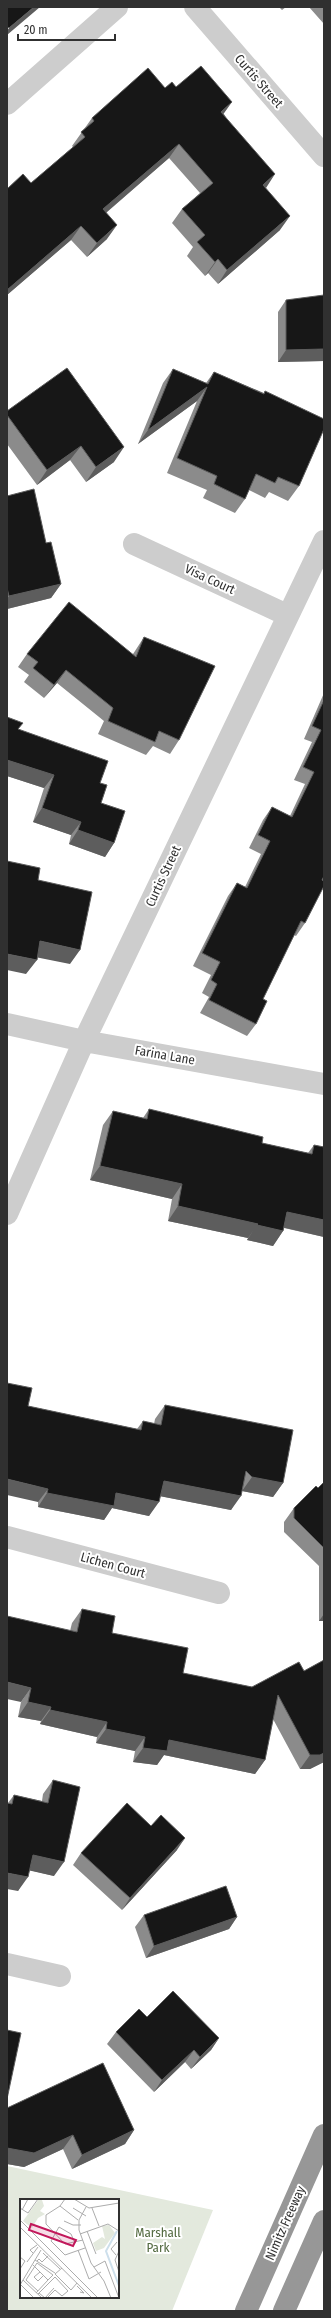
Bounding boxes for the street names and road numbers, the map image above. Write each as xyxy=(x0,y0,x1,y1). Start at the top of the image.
street label: Curtis Street xyxy=(232,51,287,111)
street label: Visa Court xyxy=(183,561,238,597)
street label: Curtis Street xyxy=(142,842,184,909)
street label: Farina Lane xyxy=(134,1042,196,1068)
street label: Lichen Court xyxy=(79,1549,148,1581)
street label: Nimitz Freeway xyxy=(262,2183,308,2262)

